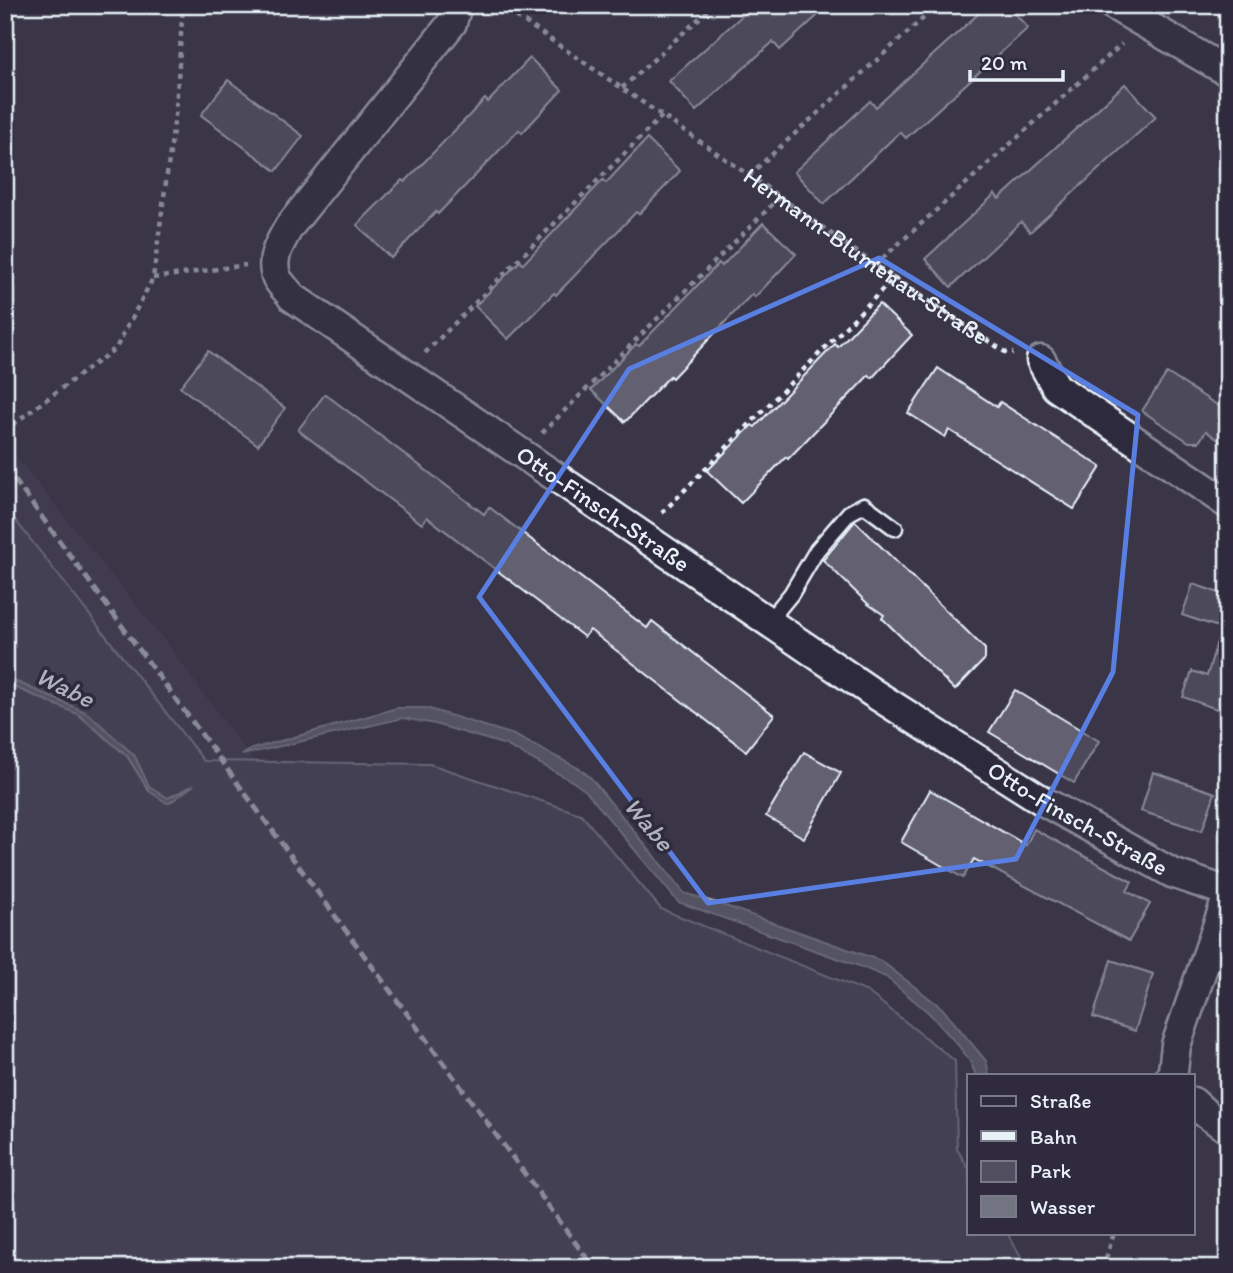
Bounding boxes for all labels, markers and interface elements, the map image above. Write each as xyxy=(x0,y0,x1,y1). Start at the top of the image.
scale bar xyxy=(970,38,1063,82)
text: 20 m xyxy=(981,50,1028,75)
street label: Hermann-Blumenau-Straße xyxy=(738,161,994,351)
street label: Otto-Finsch-Straße xyxy=(511,439,696,578)
water label: Wabe xyxy=(31,659,101,715)
street label: Otto-Finsch-Straße xyxy=(982,755,1173,882)
water label: Wabe xyxy=(617,790,682,859)
legend xyxy=(967,1074,1194,1234)
text: Straße xyxy=(1030,1088,1091,1113)
text: Bahn xyxy=(1030,1124,1077,1149)
text: Park xyxy=(1030,1158,1072,1183)
text: Wasser xyxy=(1030,1194,1096,1219)

